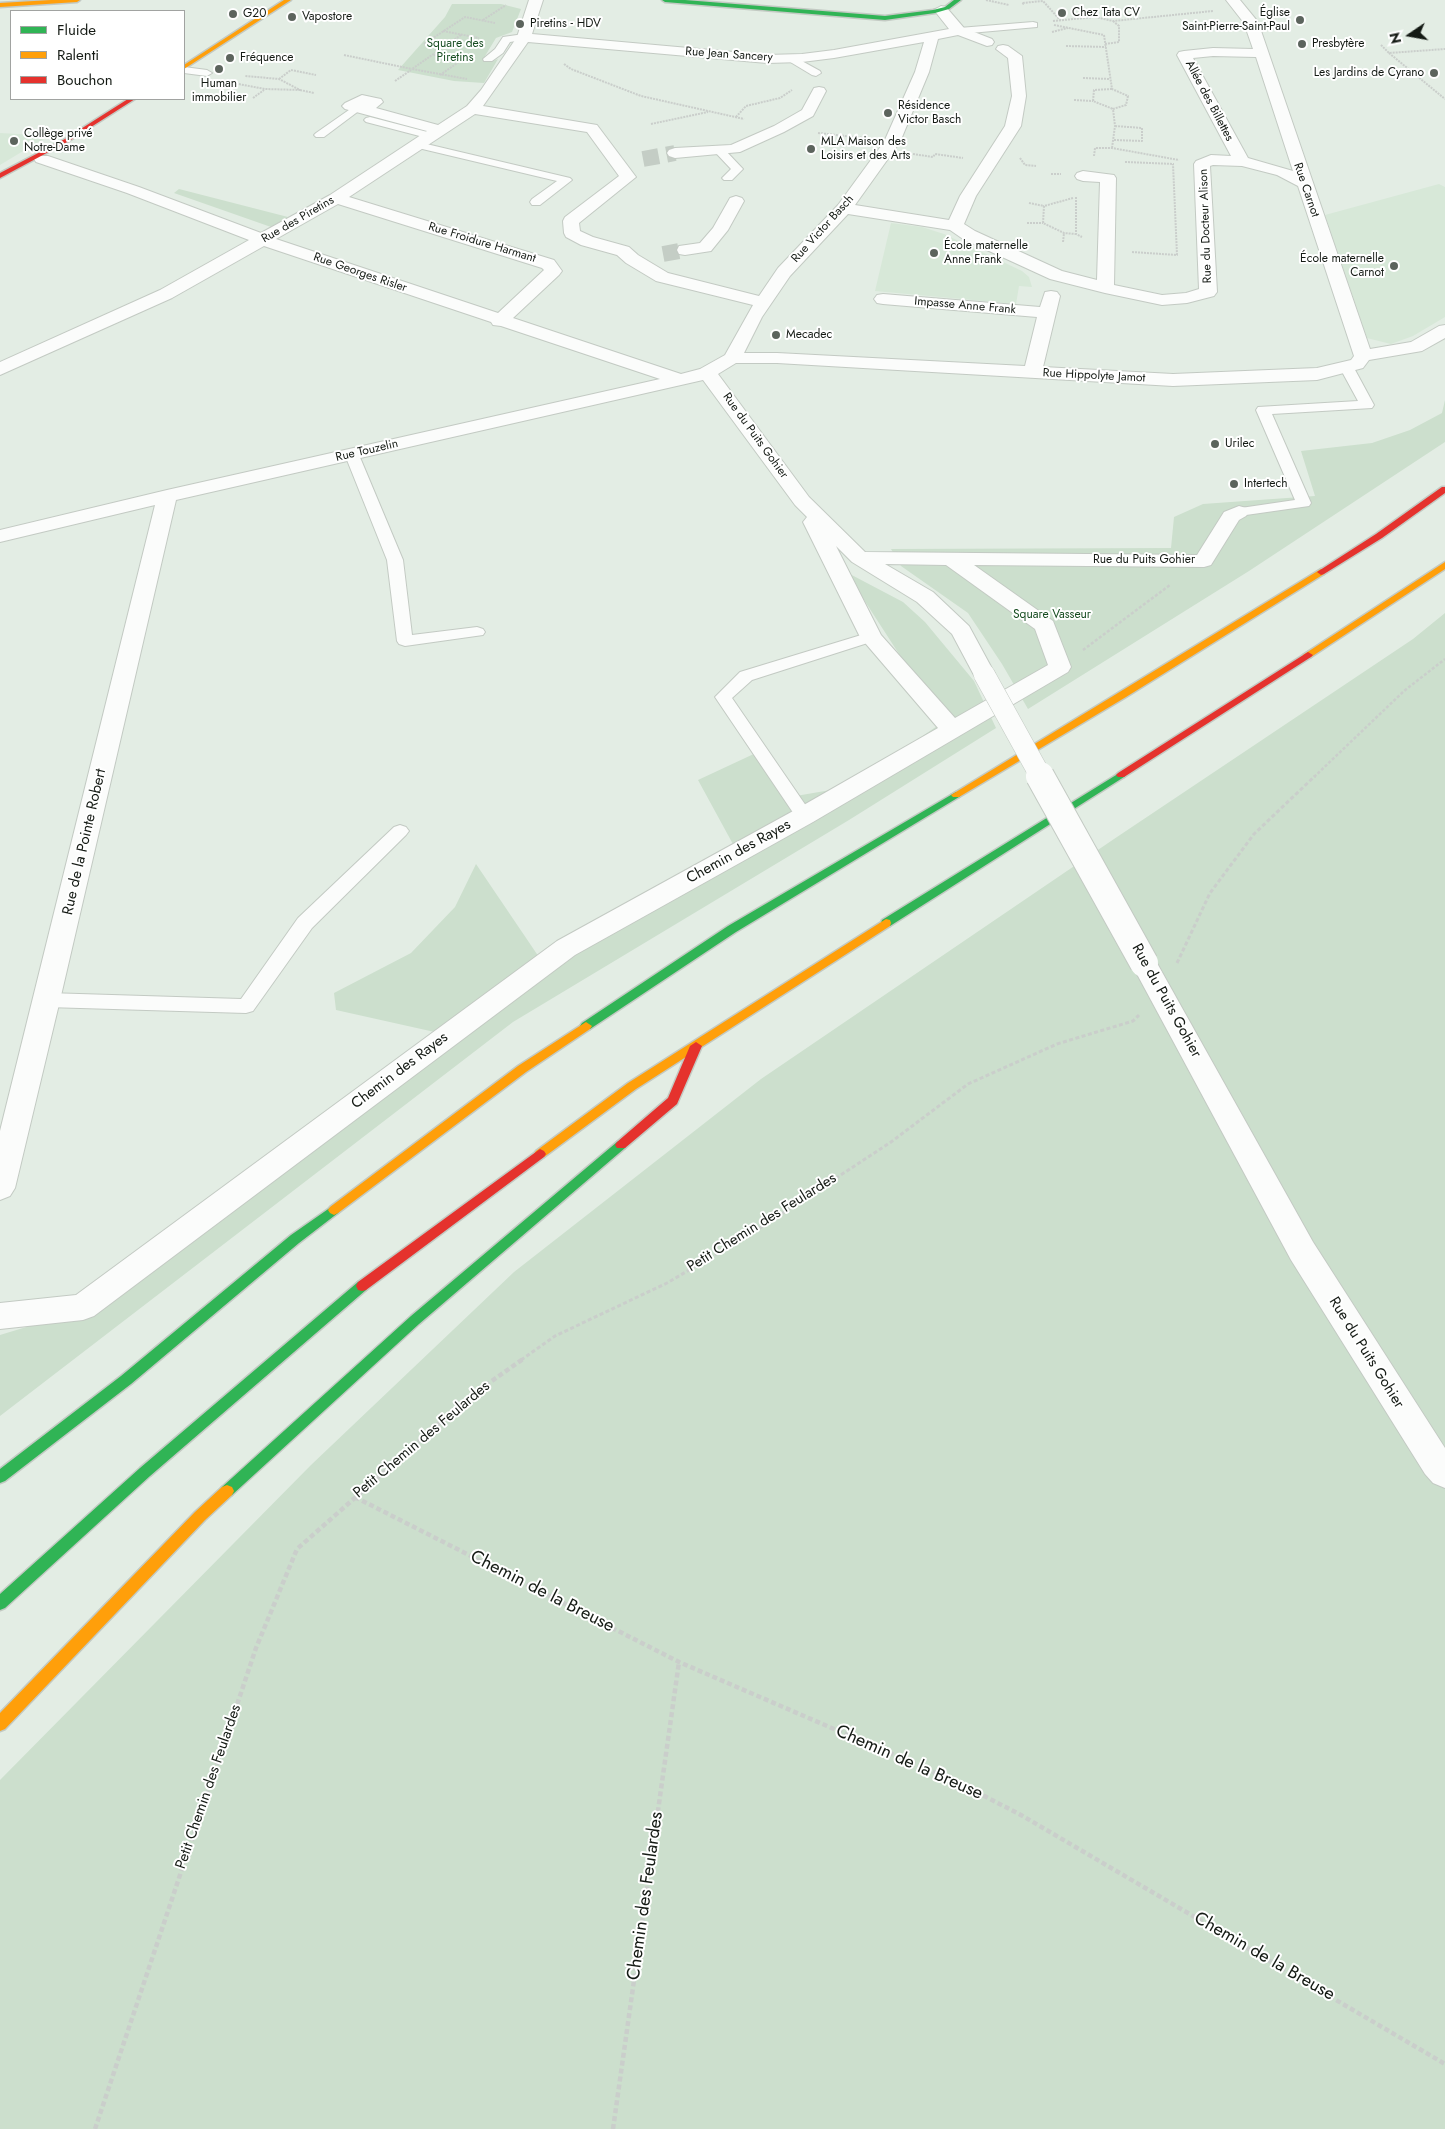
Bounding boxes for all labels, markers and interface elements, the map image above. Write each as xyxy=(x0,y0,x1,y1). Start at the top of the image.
place label: Chez Tata CV xyxy=(1072,6,1140,20)
place label: Église Saint-Pierre-Saint-Paul xyxy=(1182,6,1290,34)
place label: G20 xyxy=(243,7,266,21)
marker: Chez Tata CV xyxy=(1056,7,1068,19)
marker: G20 xyxy=(227,8,239,20)
legend xyxy=(10,10,185,100)
place label: Vapostore xyxy=(302,10,352,24)
north arrow xyxy=(1385,10,1435,60)
marker: Vapostore xyxy=(286,11,298,23)
marker: Église Saint-Pierre-Saint-Paul xyxy=(1294,14,1306,26)
place label: Piretins - HDV xyxy=(530,17,601,31)
marker: Piretins - HDV xyxy=(514,18,526,30)
text: Fluide xyxy=(57,19,96,41)
text: N xyxy=(1384,31,1406,46)
park label: Square des Piretins xyxy=(426,37,484,65)
place label: Presbytère xyxy=(1312,37,1364,51)
marker: Presbytère xyxy=(1296,38,1308,50)
text: Ralenti xyxy=(57,44,99,66)
street label: Rue Jean Sancery xyxy=(685,45,773,65)
place label: Fréquence xyxy=(240,51,293,65)
marker: Fréquence xyxy=(224,52,236,64)
street label: Allée des Billettes xyxy=(1182,58,1236,144)
marker: Human immobilier xyxy=(213,63,225,75)
place label: Les Jardins de Cyrano xyxy=(1314,66,1424,80)
marker: Les Jardins de Cyrano xyxy=(1428,67,1440,79)
text: Bouchon xyxy=(57,69,113,91)
place label: Human immobilier xyxy=(192,77,246,105)
place label: Résidence Victor Basch xyxy=(898,99,961,127)
marker: Résidence Victor Basch xyxy=(882,107,894,119)
place label: Collège privé Notre-Dame xyxy=(24,127,92,155)
marker: Collège privé Notre-Dame xyxy=(8,135,20,147)
place label: MLA Maison des Loisirs et des Arts xyxy=(821,135,910,163)
marker: MLA Maison des Loisirs et des Arts xyxy=(805,143,817,155)
street label: Rue Carnot xyxy=(1290,161,1322,219)
street label: Rue du Docteur Alison xyxy=(1197,169,1215,283)
street label: Rue Victor Basch xyxy=(789,192,857,266)
street label: Rue des Piretins xyxy=(259,193,337,247)
street label: Rue Froidure Harmant xyxy=(426,220,538,266)
place label: École maternelle Anne Frank xyxy=(944,239,1028,267)
marker: École maternelle Anne Frank xyxy=(928,247,940,259)
street label: Rue Georges Risler xyxy=(311,250,409,296)
place label: École maternelle Carnot xyxy=(1300,252,1384,280)
marker: École maternelle Carnot xyxy=(1388,260,1400,272)
street label: Impasse Anne Frank xyxy=(914,294,1016,318)
place label: Mecadec xyxy=(786,328,832,342)
marker: Mecadec xyxy=(770,329,782,341)
street label: Rue Hippolyte Jamot xyxy=(1042,366,1146,386)
street label: Rue du Puits Gohier xyxy=(719,390,791,482)
street label: Rue Touzelin xyxy=(334,437,400,465)
place label: Urilec xyxy=(1225,437,1254,451)
marker: Urilec xyxy=(1209,438,1221,450)
place label: Intertech xyxy=(1244,477,1288,491)
marker: Intertech xyxy=(1228,478,1240,490)
street label: Rue du Puits Gohier xyxy=(1093,553,1195,567)
park label: Square Vasseur xyxy=(1013,608,1091,622)
street label: Rue de la Pointe Robert xyxy=(59,767,111,917)
street label: Chemin des Rayes xyxy=(684,816,794,888)
street label: Rue du Puits Gohier xyxy=(1127,941,1205,1061)
street label: Chemin des Rayes xyxy=(348,1029,452,1113)
street label: Petit Chemin des Feulardes xyxy=(684,1170,840,1276)
street label: Rue du Puits Gohier xyxy=(1325,1294,1407,1412)
street label: Petit Chemin des Feulardes xyxy=(350,1378,494,1502)
street label: Chemin de la Breuse xyxy=(466,1546,618,1638)
street label: Petit Chemin des Feulardes xyxy=(172,1702,246,1872)
street label: Chemin de la Breuse xyxy=(832,1721,986,1805)
street label: Chemin des Feulardes xyxy=(623,1810,669,1982)
street label: Chemin de la Breuse xyxy=(1190,1908,1338,2006)

